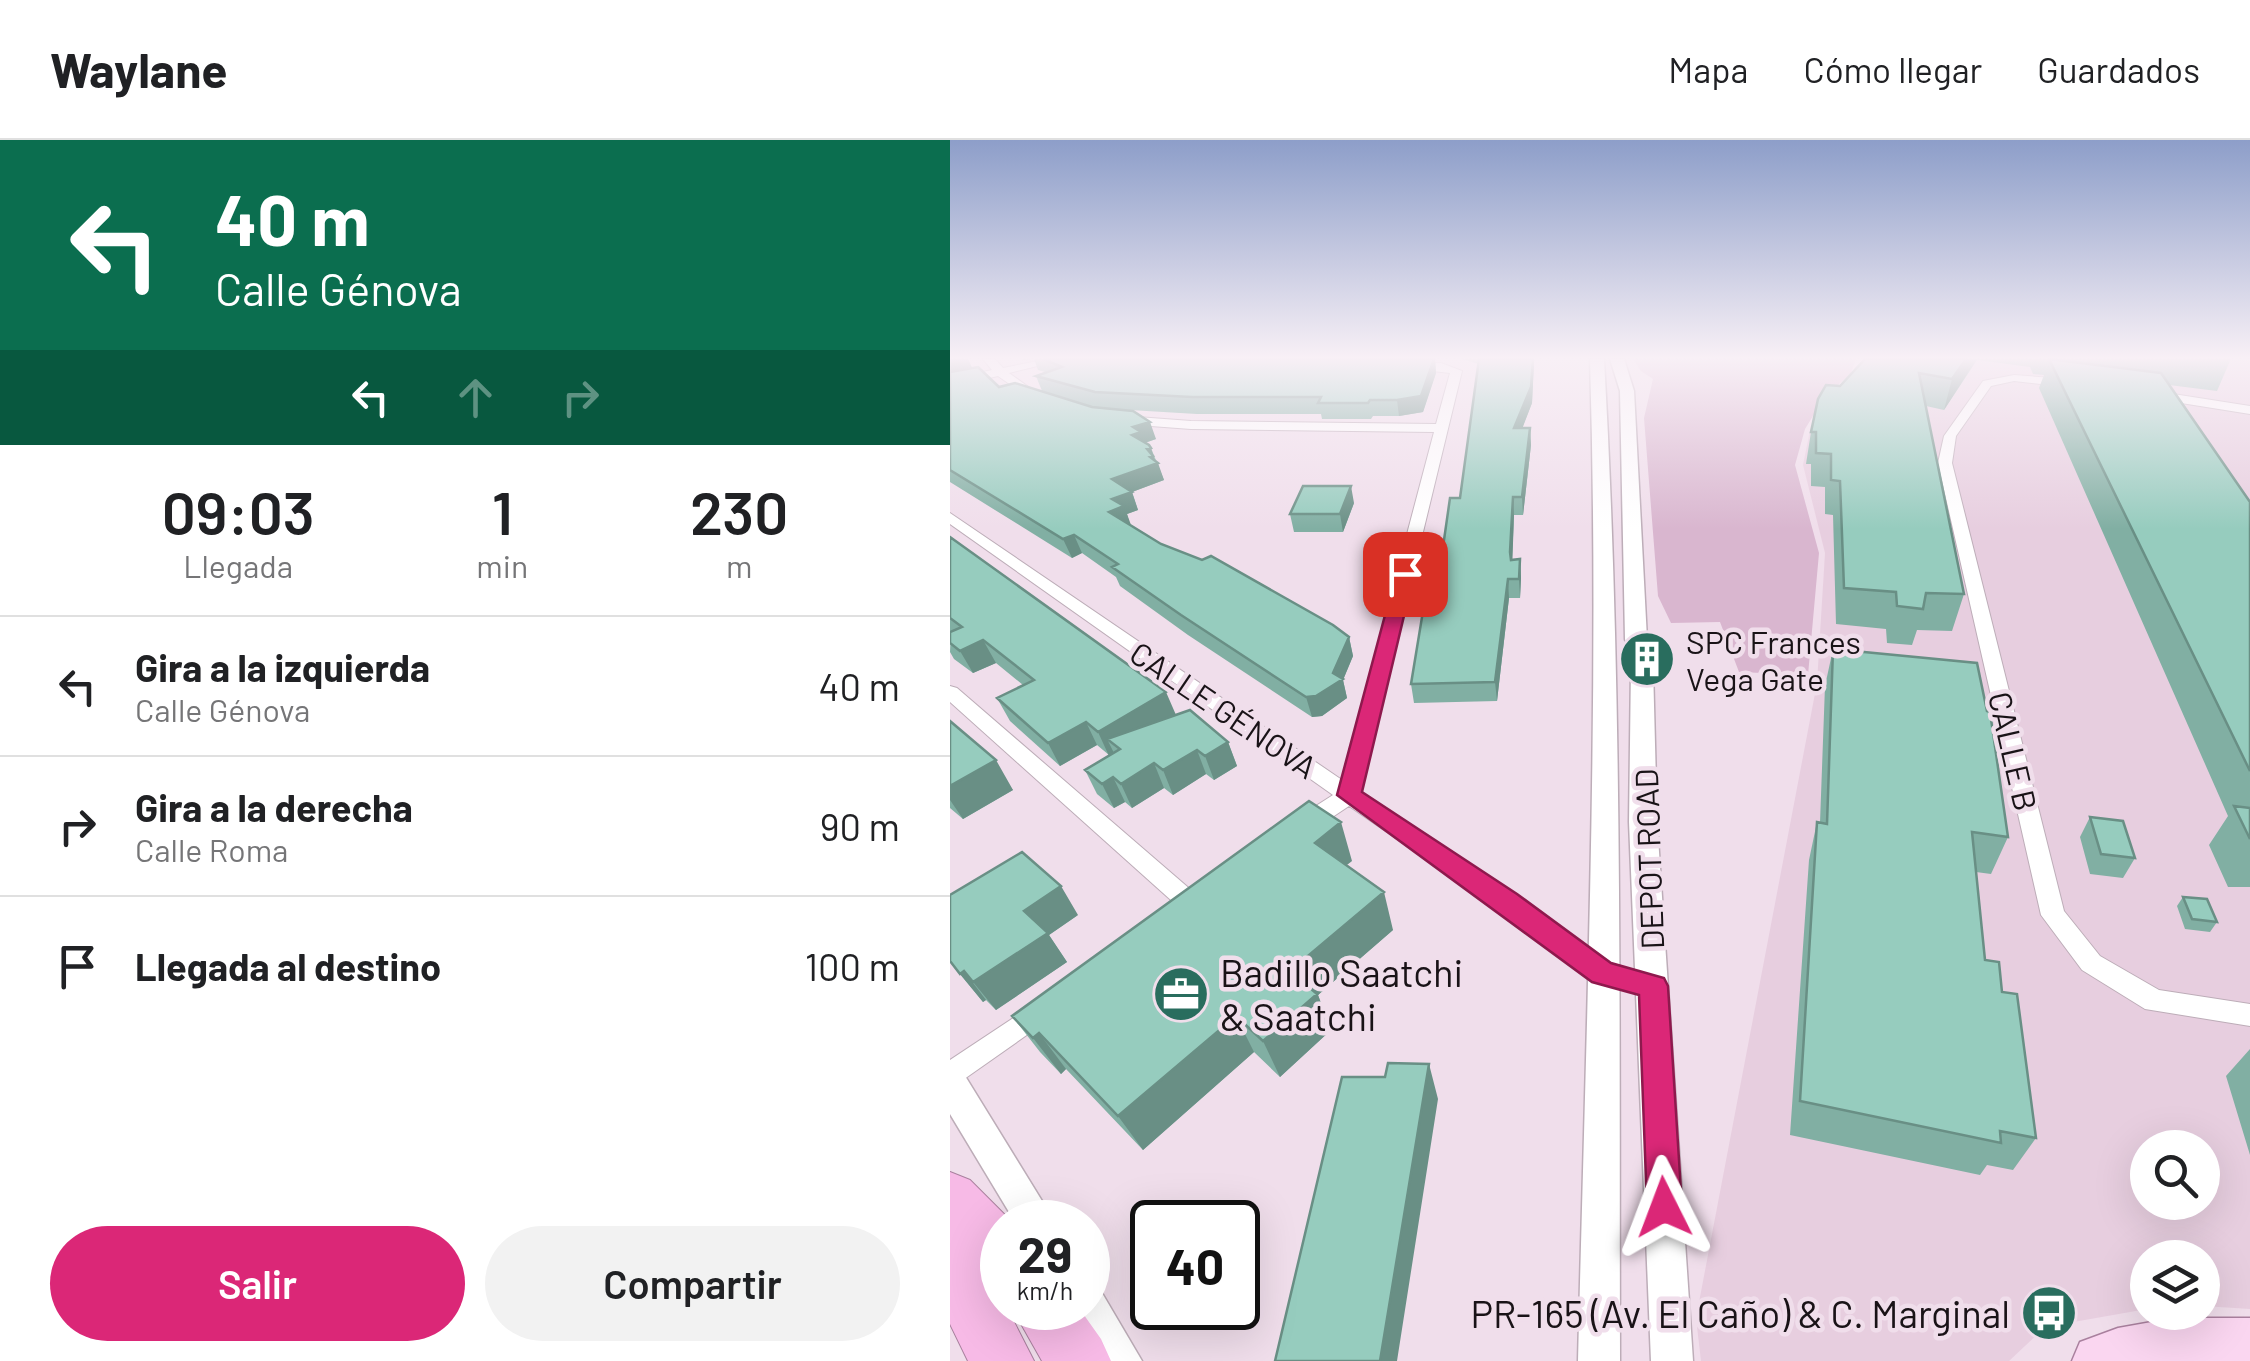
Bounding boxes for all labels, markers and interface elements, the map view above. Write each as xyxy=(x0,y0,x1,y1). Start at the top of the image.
text: Waylane xyxy=(50,40,228,98)
text: Mapa xyxy=(1668,48,1748,90)
text: Cómo llegar xyxy=(1803,48,1982,90)
text: Guardados xyxy=(2037,48,2200,90)
text: 40 m xyxy=(215,176,370,260)
icon: left xyxy=(50,180,180,310)
text: Calle Génova xyxy=(215,261,462,315)
icon: left xyxy=(343,370,398,425)
icon: ahead xyxy=(448,370,503,425)
icon: right xyxy=(553,370,608,425)
text: 09:03 xyxy=(162,475,315,547)
text: 1 xyxy=(492,475,513,547)
text: 230 xyxy=(690,475,788,547)
pin xyxy=(1363,532,1448,617)
text: Llegada xyxy=(183,546,293,584)
text: min xyxy=(476,546,528,584)
text: m xyxy=(726,546,752,584)
icon: arrive xyxy=(1378,547,1433,602)
place label: SPC Frances Vega Gate xyxy=(1686,622,1861,697)
building icon: SPC Frances Vega Gate xyxy=(1617,629,1677,689)
street label: CALLE GÉNOVA xyxy=(1124,633,1324,785)
text: Gira a la izquierda xyxy=(135,644,430,690)
icon: left xyxy=(50,659,105,714)
text: 40 m xyxy=(819,663,900,709)
street label: CALLE B xyxy=(1982,688,2046,814)
text: Calle Génova xyxy=(135,690,310,728)
street label: DEPOT ROAD xyxy=(1626,768,1670,950)
text: Gira a la derecha xyxy=(135,784,413,830)
icon: right xyxy=(50,799,105,854)
text: 90 m xyxy=(820,803,900,849)
text: Calle Roma xyxy=(135,830,288,868)
icon: arrive xyxy=(50,939,105,994)
text: Llegada al destino xyxy=(135,943,441,989)
text: 100 m xyxy=(805,943,900,989)
place label: Badillo Saatchi & Saatchi xyxy=(1220,949,1463,1039)
office icon: Badillo Saatchi & Saatchi xyxy=(1151,964,1211,1024)
map controls xyxy=(2130,1130,2220,1330)
button: search xyxy=(2130,1130,2220,1220)
position arrow xyxy=(1612,1155,1716,1259)
speed limit sign: 40 xyxy=(1130,1200,1260,1330)
text: 29 xyxy=(1018,1223,1072,1283)
button: Salir xyxy=(50,1226,465,1341)
button: Compartir xyxy=(485,1226,900,1341)
button: layers xyxy=(2130,1240,2220,1330)
text: km/h xyxy=(1017,1275,1073,1305)
bus stop icon: PR-165 (Av. El Caño) & C. Marginal xyxy=(2019,1283,2079,1343)
place label: PR-165 (Av. El Caño) & C. Marginal xyxy=(1470,1290,2010,1336)

